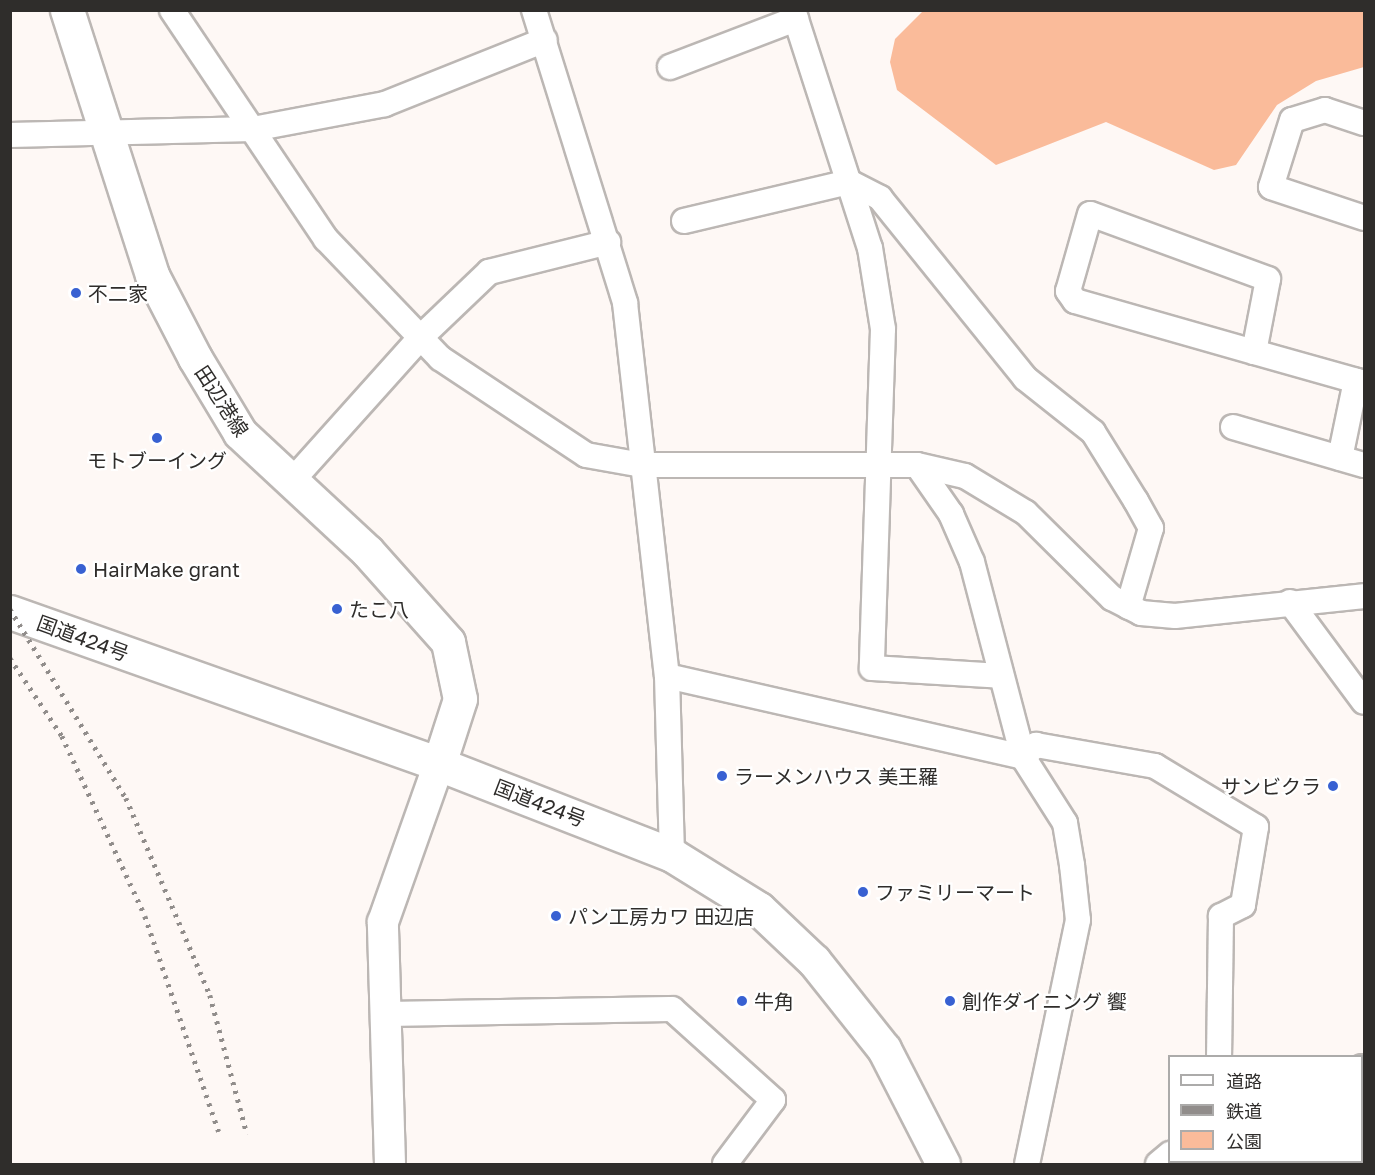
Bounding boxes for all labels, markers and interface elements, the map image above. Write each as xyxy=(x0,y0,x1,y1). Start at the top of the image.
place label: 不二家 xyxy=(88,281,148,305)
marker: 不二家 xyxy=(69,286,83,300)
street label: 田辺港線 xyxy=(190,361,254,441)
marker: モトブーイング xyxy=(150,431,164,445)
place label: モトブーイング xyxy=(87,448,227,472)
place label: HairMake grant xyxy=(93,557,240,581)
marker: HairMake grant xyxy=(74,562,88,576)
place label: たこ八 xyxy=(349,597,409,621)
marker: たこ八 xyxy=(330,602,344,616)
street label: 国道424号 xyxy=(34,610,132,666)
place label: ラーメンハウス 美王羅 xyxy=(734,764,939,788)
marker: ラーメンハウス 美王羅 xyxy=(715,769,729,783)
place label: サンビクラ xyxy=(1221,774,1321,798)
street label: 国道424号 xyxy=(491,775,589,831)
marker: サンビクラ xyxy=(1326,779,1340,793)
place label: ファミリーマート xyxy=(875,880,1035,904)
marker: ファミリーマート xyxy=(856,885,870,899)
place label: パン工房カワ 田辺店 xyxy=(568,904,753,928)
marker: パン工房カワ 田辺店 xyxy=(549,909,563,923)
place label: 牛角 xyxy=(754,989,794,1013)
place label: 創作ダイニング 饗 xyxy=(962,989,1127,1013)
marker: 牛角 xyxy=(735,994,749,1008)
marker: 創作ダイニング 饗 xyxy=(943,994,957,1008)
legend xyxy=(1168,1055,1363,1163)
text: 道路 xyxy=(1226,1070,1262,1092)
text: 鉄道 xyxy=(1226,1100,1262,1122)
text: 公園 xyxy=(1226,1130,1262,1152)

